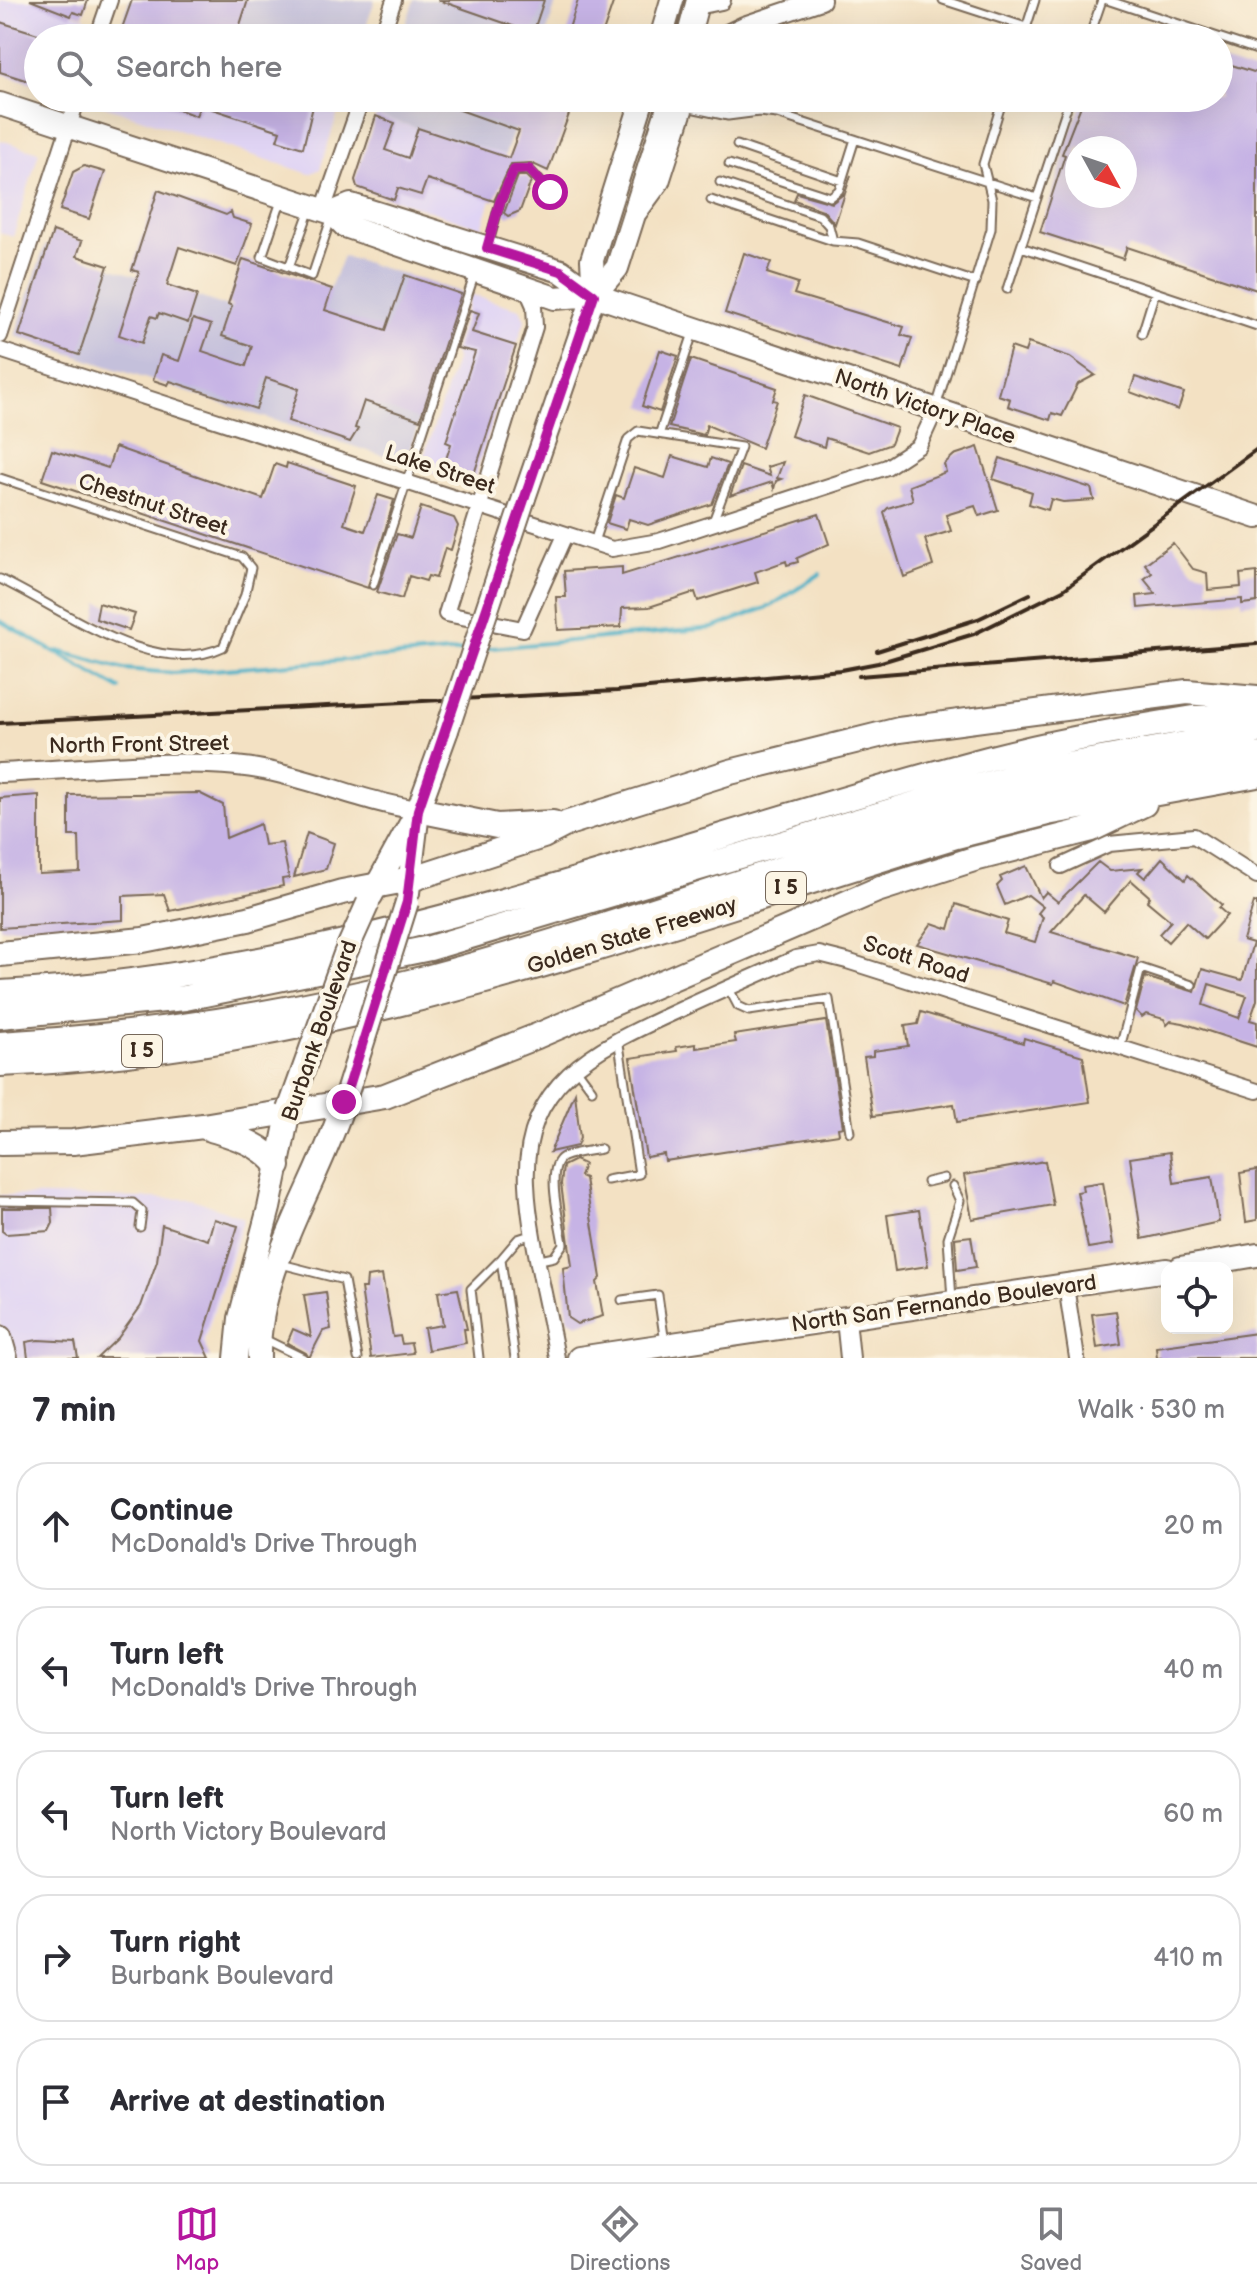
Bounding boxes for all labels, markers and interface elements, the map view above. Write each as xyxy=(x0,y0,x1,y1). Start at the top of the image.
search box xyxy=(24,24,1233,112)
icon: search xyxy=(52,46,96,90)
text: Search here xyxy=(116,50,282,86)
north arrow xyxy=(1065,136,1137,208)
route start xyxy=(532,174,568,210)
street label: North Victory Place xyxy=(831,363,1019,451)
street label: Lake Street xyxy=(382,440,499,500)
street label: Chestnut Street xyxy=(75,468,231,542)
street label: North Front Street xyxy=(49,730,230,760)
road number: I 5 xyxy=(766,872,806,904)
street label: Golden State Freeway xyxy=(524,891,740,981)
street label: Scott Road xyxy=(860,930,972,990)
street label: Burbank Boulevard xyxy=(276,937,364,1125)
road number: I 5 xyxy=(122,1035,162,1067)
route end xyxy=(326,1084,362,1120)
map controls xyxy=(1161,1262,1233,1334)
button: locate xyxy=(1161,1262,1233,1334)
street label: North San Fernando Boulevard xyxy=(790,1269,1098,1339)
text: 7 min xyxy=(32,1390,116,1431)
text: Walk · 530 m xyxy=(1078,1395,1225,1426)
text: Continue xyxy=(110,1493,233,1529)
icon: ahead xyxy=(34,1504,78,1548)
text: 20 m xyxy=(1164,1511,1223,1542)
text: McDonald's Drive Through xyxy=(110,1529,417,1560)
text: Turn left xyxy=(110,1637,224,1673)
icon: left xyxy=(34,1648,78,1692)
text: 40 m xyxy=(1163,1655,1223,1686)
text: McDonald's Drive Through xyxy=(110,1673,417,1704)
text: Turn left xyxy=(110,1781,224,1817)
icon: left xyxy=(34,1792,78,1836)
text: 60 m xyxy=(1163,1799,1223,1830)
text: North Victory Boulevard xyxy=(110,1817,387,1848)
text: Turn right xyxy=(110,1925,241,1961)
icon: right xyxy=(34,1936,78,1980)
text: 410 m xyxy=(1153,1943,1223,1974)
text: Burbank Boulevard xyxy=(110,1961,334,1992)
icon: arrive xyxy=(34,2080,78,2124)
text: Arrive at destination xyxy=(110,2084,386,2120)
tab: Map xyxy=(175,2202,219,2277)
tab: Directions xyxy=(569,2202,670,2277)
tab: Saved xyxy=(1020,2202,1082,2277)

